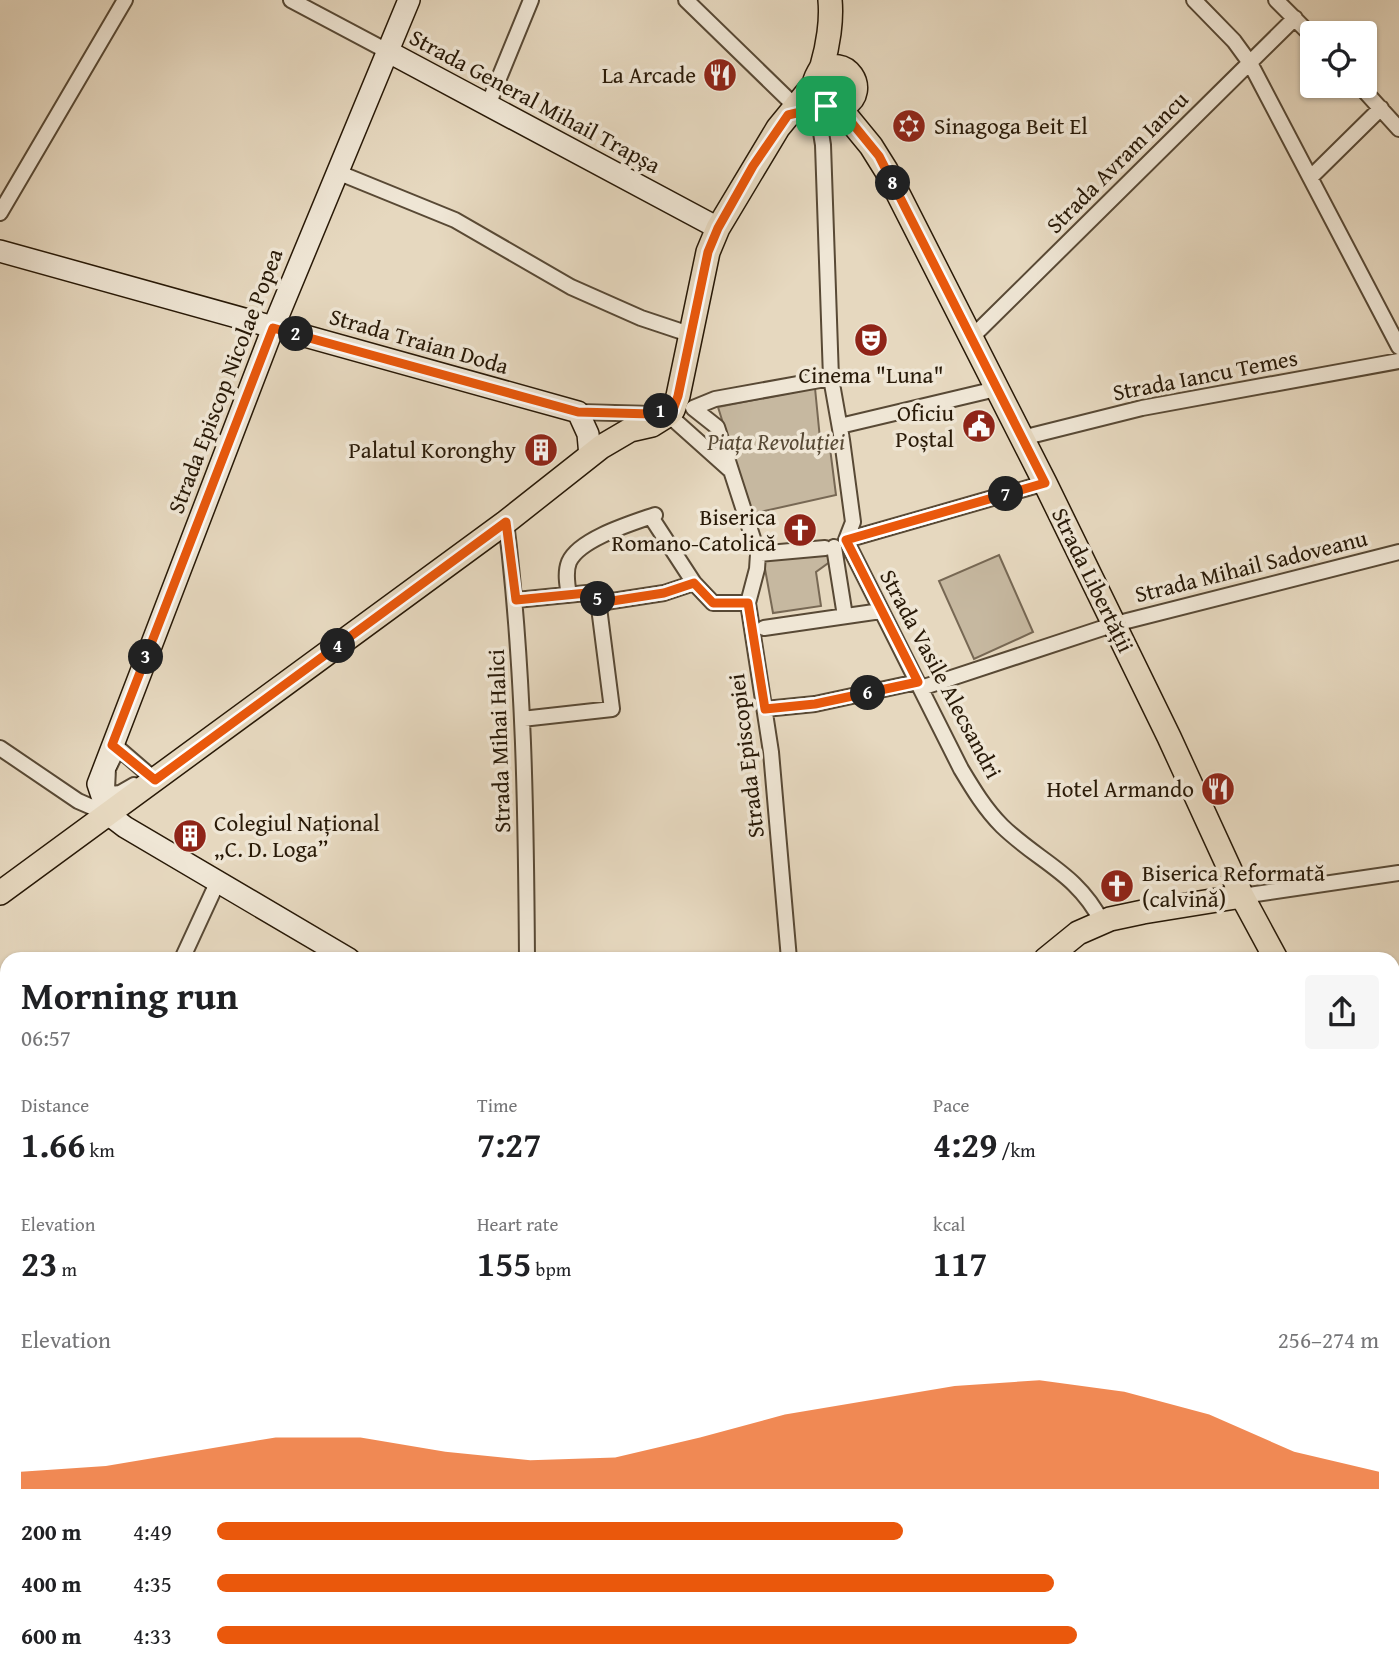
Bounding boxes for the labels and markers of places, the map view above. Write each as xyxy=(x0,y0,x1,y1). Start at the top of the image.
restaurant icon: La Arcade xyxy=(701,56,739,94)
place label: La Arcade xyxy=(602,58,696,91)
pin xyxy=(796,76,856,136)
synagogue icon: Sinagoga Beit El xyxy=(890,107,928,145)
place label: Sinagoga Beit El xyxy=(934,109,1088,142)
pin: 8 xyxy=(876,166,910,200)
pin: 2 xyxy=(278,316,314,352)
theatre icon: Cinema "Luna" xyxy=(852,321,890,359)
place label: Cinema "Luna" xyxy=(798,358,944,391)
pin: 1 xyxy=(644,394,678,428)
place label: Oficiu Poștal xyxy=(895,396,955,455)
public building icon: Oficiu Poștal xyxy=(960,407,998,445)
building icon: Palatul Koronghy xyxy=(522,431,560,469)
place label: Palatul Koronghy xyxy=(348,433,517,466)
pin: 7 xyxy=(988,476,1024,512)
place label: Biserica Romano-Catolică xyxy=(612,500,776,559)
church icon: Biserica Romano-Catolică xyxy=(781,511,819,549)
pin: 5 xyxy=(580,582,616,616)
pin: 4 xyxy=(320,628,356,664)
pin: 3 xyxy=(128,640,164,674)
pin: 6 xyxy=(850,676,886,710)
restaurant icon: Hotel Armando xyxy=(1199,770,1237,808)
place label: Hotel Armando xyxy=(1047,772,1194,805)
place label: Colegiul Național „C. D. Loga” xyxy=(214,806,380,865)
building icon: Colegiul Național „C. D. Loga” xyxy=(171,817,209,855)
place label: Biserica Reformată (calvină) xyxy=(1142,856,1325,915)
church icon: Biserica Reformată (calvină) xyxy=(1098,867,1136,905)

